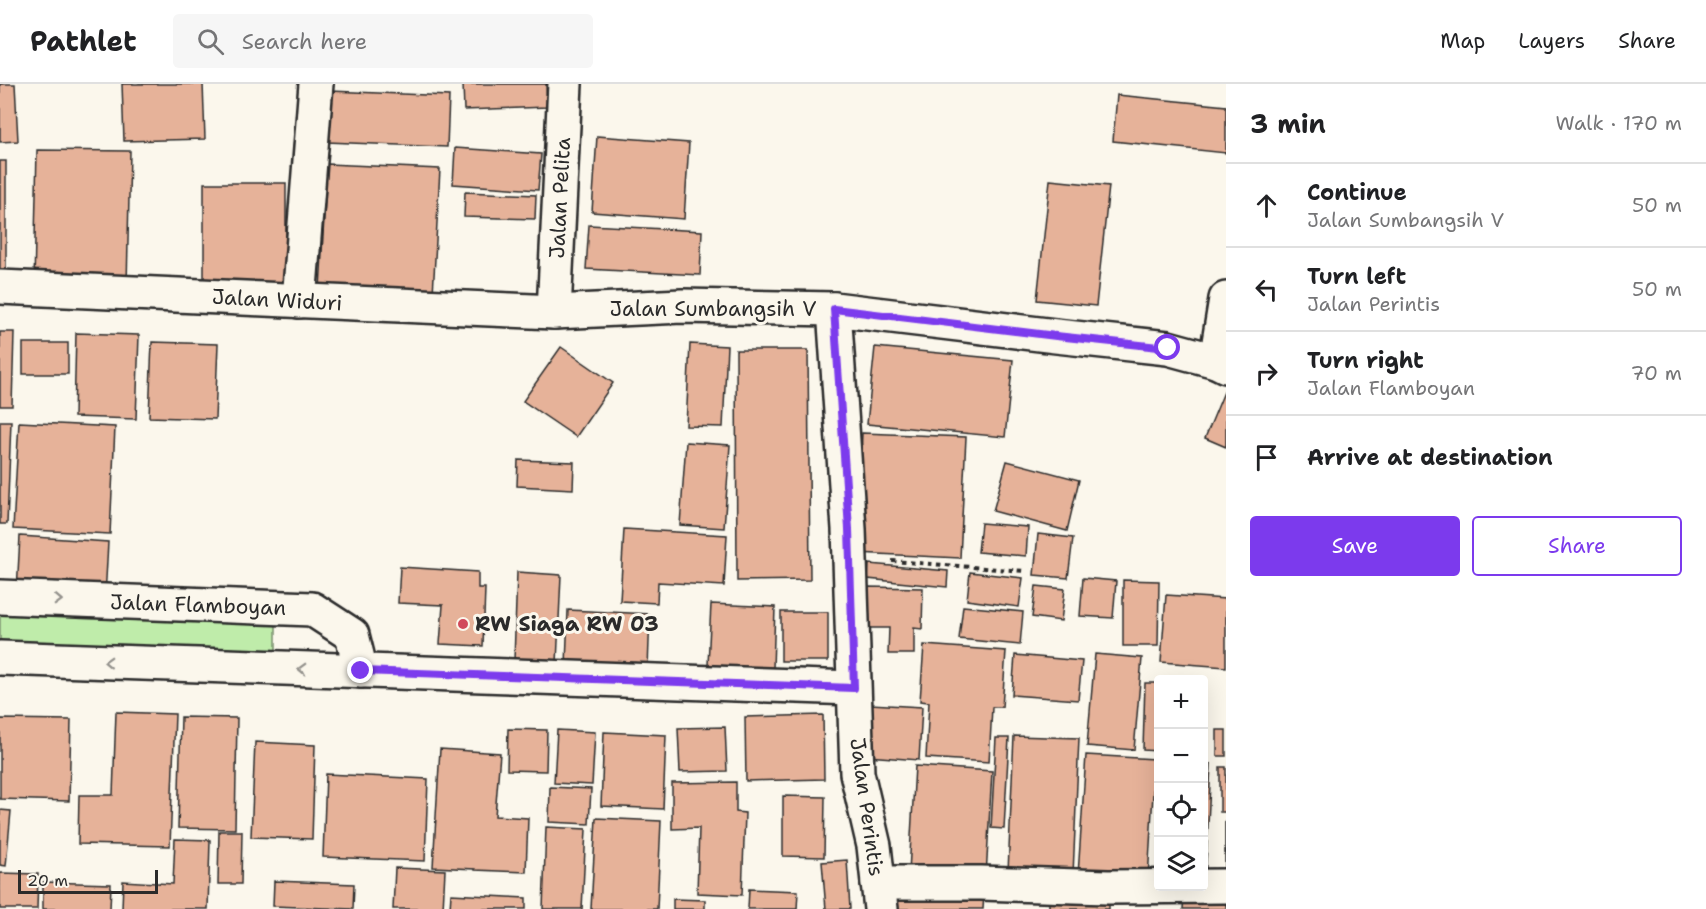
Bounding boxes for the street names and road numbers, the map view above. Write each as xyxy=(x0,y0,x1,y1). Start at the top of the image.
street label: Jalan Pelita xyxy=(543,137,577,259)
street label: Jalan Widuri xyxy=(211,283,343,317)
street label: Jalan Sumbangsih V xyxy=(610,295,816,323)
street label: Jalan Flamboyan xyxy=(109,588,287,622)
street label: Jalan Perintis xyxy=(843,736,891,878)

